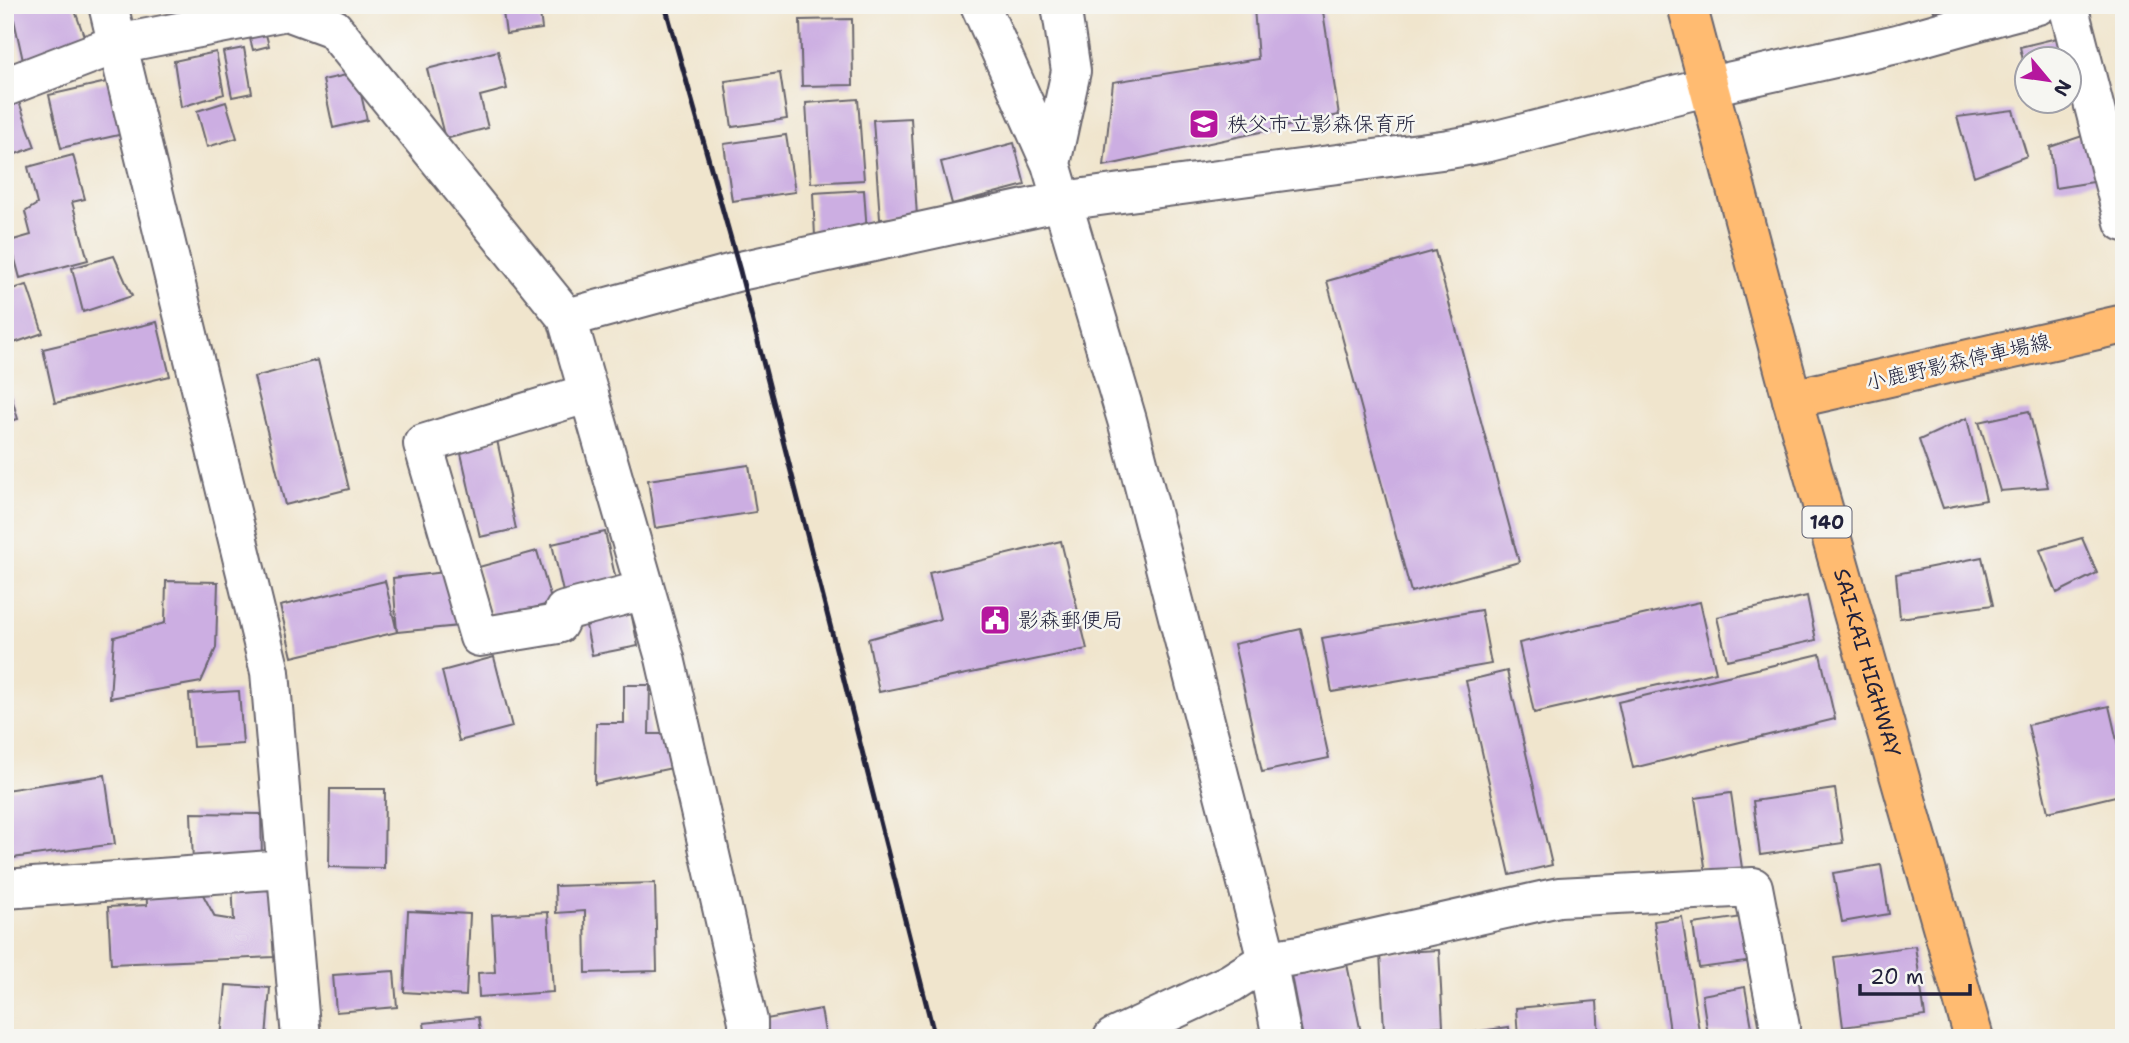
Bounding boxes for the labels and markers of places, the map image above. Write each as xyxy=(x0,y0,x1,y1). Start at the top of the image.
school or university icon: 秩父市立影森保育所 xyxy=(1187,107,1221,141)
place label: 秩父市立影森保育所 xyxy=(1227,110,1416,138)
public building icon: 影森郵便局 xyxy=(978,603,1012,637)
place label: 影森郵便局 xyxy=(1018,606,1123,634)

